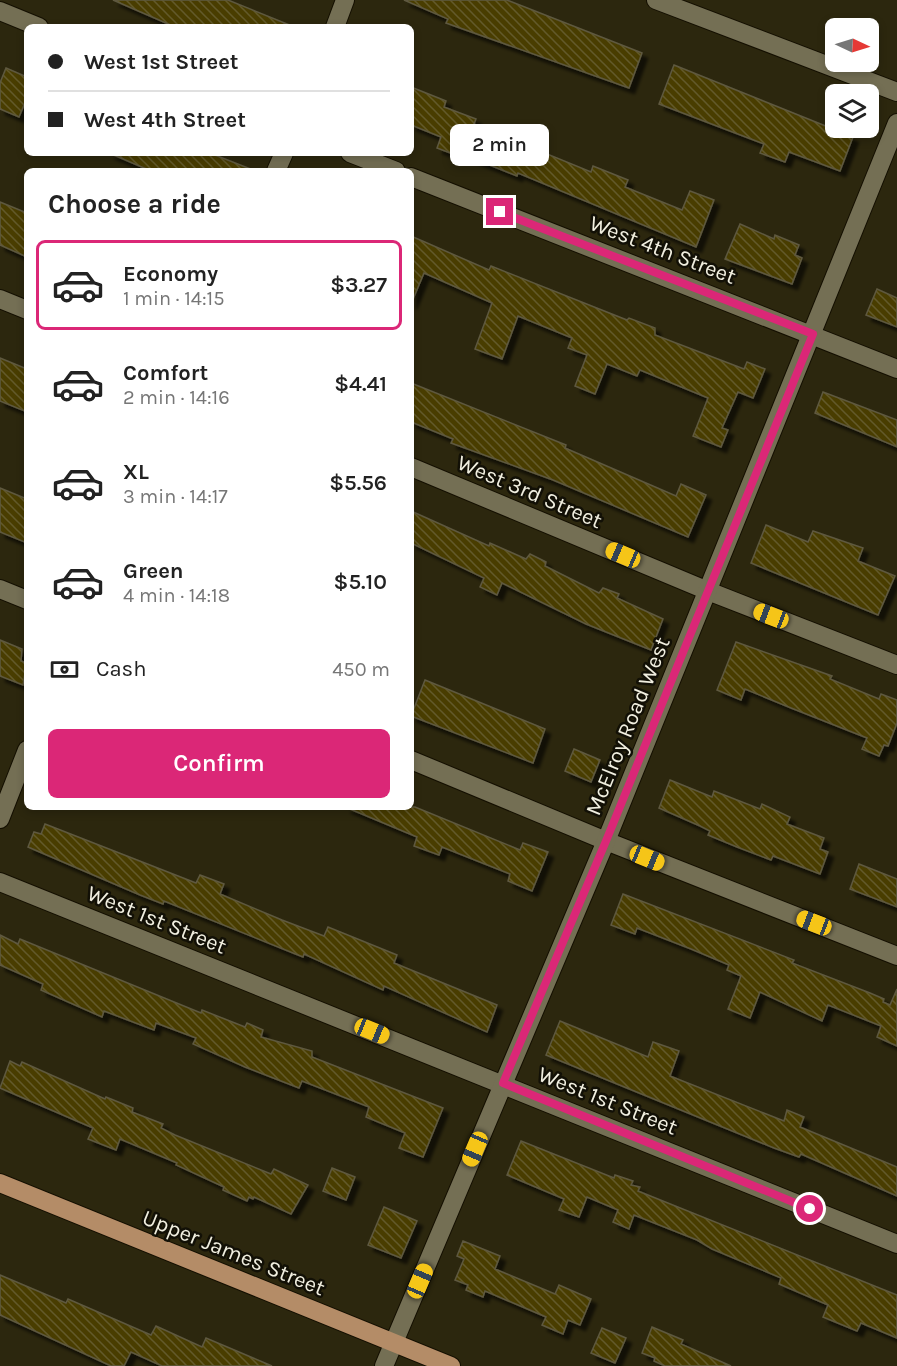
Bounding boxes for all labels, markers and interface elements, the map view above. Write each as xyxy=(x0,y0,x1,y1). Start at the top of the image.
north arrow xyxy=(825,18,879,72)
map controls xyxy=(825,18,879,138)
text: West 1st Street xyxy=(84,49,238,75)
button: layers xyxy=(825,84,879,138)
text: West 4th Street xyxy=(84,107,246,133)
callout: 2 min xyxy=(450,125,550,167)
text: 2 min xyxy=(472,133,527,156)
text: Choose a ride xyxy=(48,188,221,220)
route end xyxy=(486,198,513,225)
street label: West 4th Street xyxy=(586,210,740,290)
icon: car xyxy=(51,258,105,312)
text: Economy xyxy=(123,261,218,287)
text: $3.27 xyxy=(330,272,387,298)
text: 1 min · 14:15 xyxy=(123,287,224,310)
icon: car xyxy=(51,357,105,411)
text: Comfort xyxy=(123,360,208,386)
text: $4.41 xyxy=(334,371,387,397)
text: 2 min · 14:16 xyxy=(123,386,230,409)
street label: West 3rd Street xyxy=(453,450,606,534)
icon: car xyxy=(51,456,105,510)
text: XL xyxy=(123,459,149,485)
text: $5.56 xyxy=(329,470,387,496)
text: 3 min · 14:17 xyxy=(123,485,228,508)
car xyxy=(603,540,643,570)
icon: car xyxy=(51,555,105,609)
text: Green xyxy=(123,558,184,584)
text: $5.10 xyxy=(334,569,387,595)
text: 4 min · 14:18 xyxy=(123,584,230,607)
car xyxy=(751,601,791,631)
street label: McElroy Road West xyxy=(580,633,676,819)
icon: cash xyxy=(48,653,81,686)
text: Cash xyxy=(96,656,146,682)
text: 450 m xyxy=(332,658,390,681)
button: Confirm xyxy=(48,729,390,798)
car xyxy=(627,843,667,873)
street label: West 1st Street xyxy=(83,880,230,960)
car xyxy=(794,908,834,938)
car xyxy=(352,1016,392,1046)
street label: West 1st Street xyxy=(534,1061,681,1141)
car xyxy=(460,1129,490,1169)
route start xyxy=(796,1195,823,1222)
street label: Upper James Street xyxy=(139,1204,329,1301)
car xyxy=(405,1261,435,1301)

